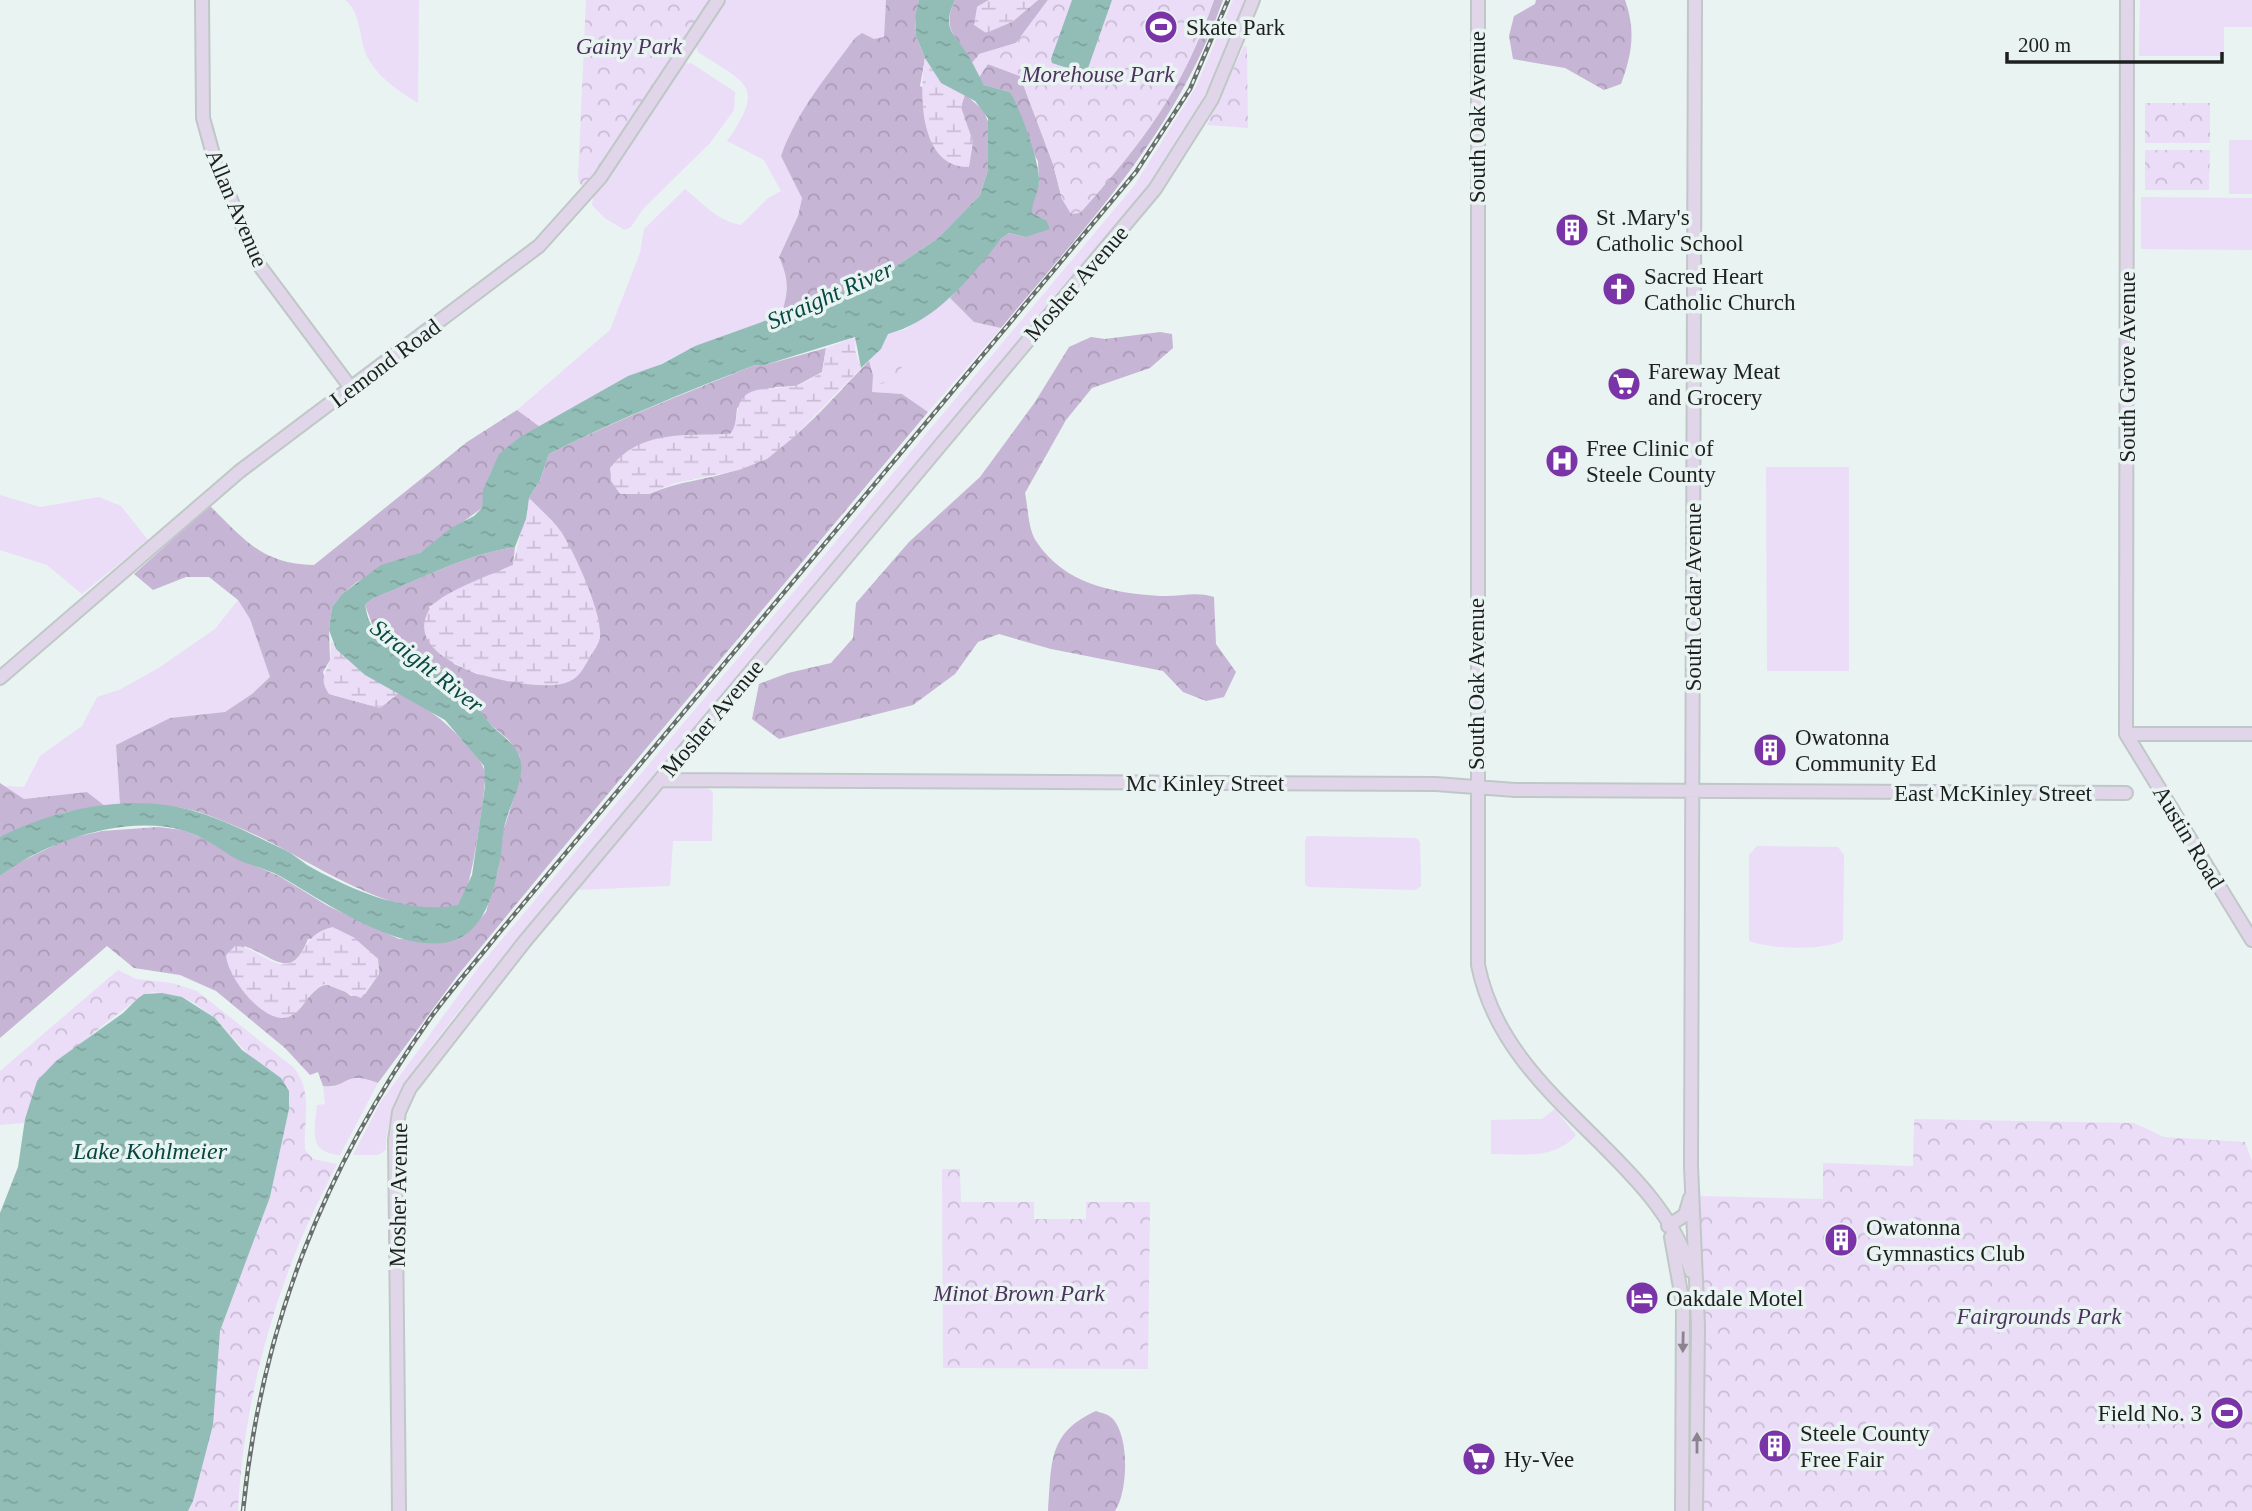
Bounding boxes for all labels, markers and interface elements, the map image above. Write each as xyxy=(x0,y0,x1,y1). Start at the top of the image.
sports icon: Skate Park xyxy=(1142,8,1180,46)
place label: Skate Park xyxy=(1186,15,1286,40)
scale bar xyxy=(2007,21,2222,65)
street label: South Oak Avenue xyxy=(1465,31,1490,203)
text: 200 m xyxy=(2018,33,2071,57)
park label: Gainy Park xyxy=(576,34,683,59)
park label: Morehouse Park xyxy=(1020,62,1175,87)
street label: Allan Avenue xyxy=(201,146,273,271)
place label: St .Mary's Catholic School xyxy=(1596,205,1744,256)
building icon: St .Mary's Catholic School xyxy=(1553,211,1591,249)
street label: Mosher Avenue xyxy=(1020,221,1133,346)
water label: Straight River xyxy=(763,255,898,334)
place label: Sacred Heart Catholic Church xyxy=(1644,264,1796,315)
church icon: Sacred Heart Catholic Church xyxy=(1600,270,1638,308)
street label: South Grove Avenue xyxy=(2115,271,2140,463)
street label: Lemond Road xyxy=(325,314,446,413)
place label: Fareway Meat and Grocery xyxy=(1648,359,1781,410)
supermarket icon: Fareway Meat and Grocery xyxy=(1605,365,1643,403)
place label: Free Clinic of Steele County xyxy=(1586,436,1716,487)
hospital icon: Free Clinic of Steele County xyxy=(1543,442,1581,480)
street label: South Cedar Avenue xyxy=(1681,503,1706,691)
street label: South Oak Avenue xyxy=(1464,598,1489,770)
water label: Straight River xyxy=(366,614,489,718)
street label: Mosher Avenue xyxy=(656,655,768,782)
place label: Owatonna Community Ed xyxy=(1795,725,1937,776)
building icon: Owatonna Community Ed xyxy=(1751,731,1789,769)
street label: Mc Kinley Street xyxy=(1126,771,1285,796)
street label: East McKinley Street xyxy=(1894,781,2093,806)
street label: Austin Road xyxy=(2148,781,2229,894)
street label: Mosher Avenue xyxy=(385,1123,412,1268)
water label: Lake Kohlmeier xyxy=(72,1138,228,1164)
place label: Owatonna Gymnastics Club xyxy=(1866,1215,2025,1266)
building icon: Owatonna Gymnastics Club xyxy=(1822,1221,1860,1259)
hotel icon: Oakdale Motel xyxy=(1623,1279,1661,1317)
park label: Minot Brown Park xyxy=(932,1281,1106,1306)
place label: Oakdale Motel xyxy=(1666,1286,1803,1311)
park label: Fairgrounds Park xyxy=(1955,1304,2122,1329)
one-way arrow xyxy=(1677,1331,1689,1353)
sports icon: Field No. 3 xyxy=(2208,1394,2246,1432)
place label: Field No. 3 xyxy=(2098,1401,2202,1426)
place label: Steele County Free Fair xyxy=(1800,1421,1930,1472)
building icon: Steele County Free Fair xyxy=(1756,1427,1794,1465)
one-way arrow xyxy=(1691,1432,1703,1454)
supermarket icon: Hy-Vee xyxy=(1460,1440,1498,1478)
place label: Hy-Vee xyxy=(1504,1447,1574,1472)

